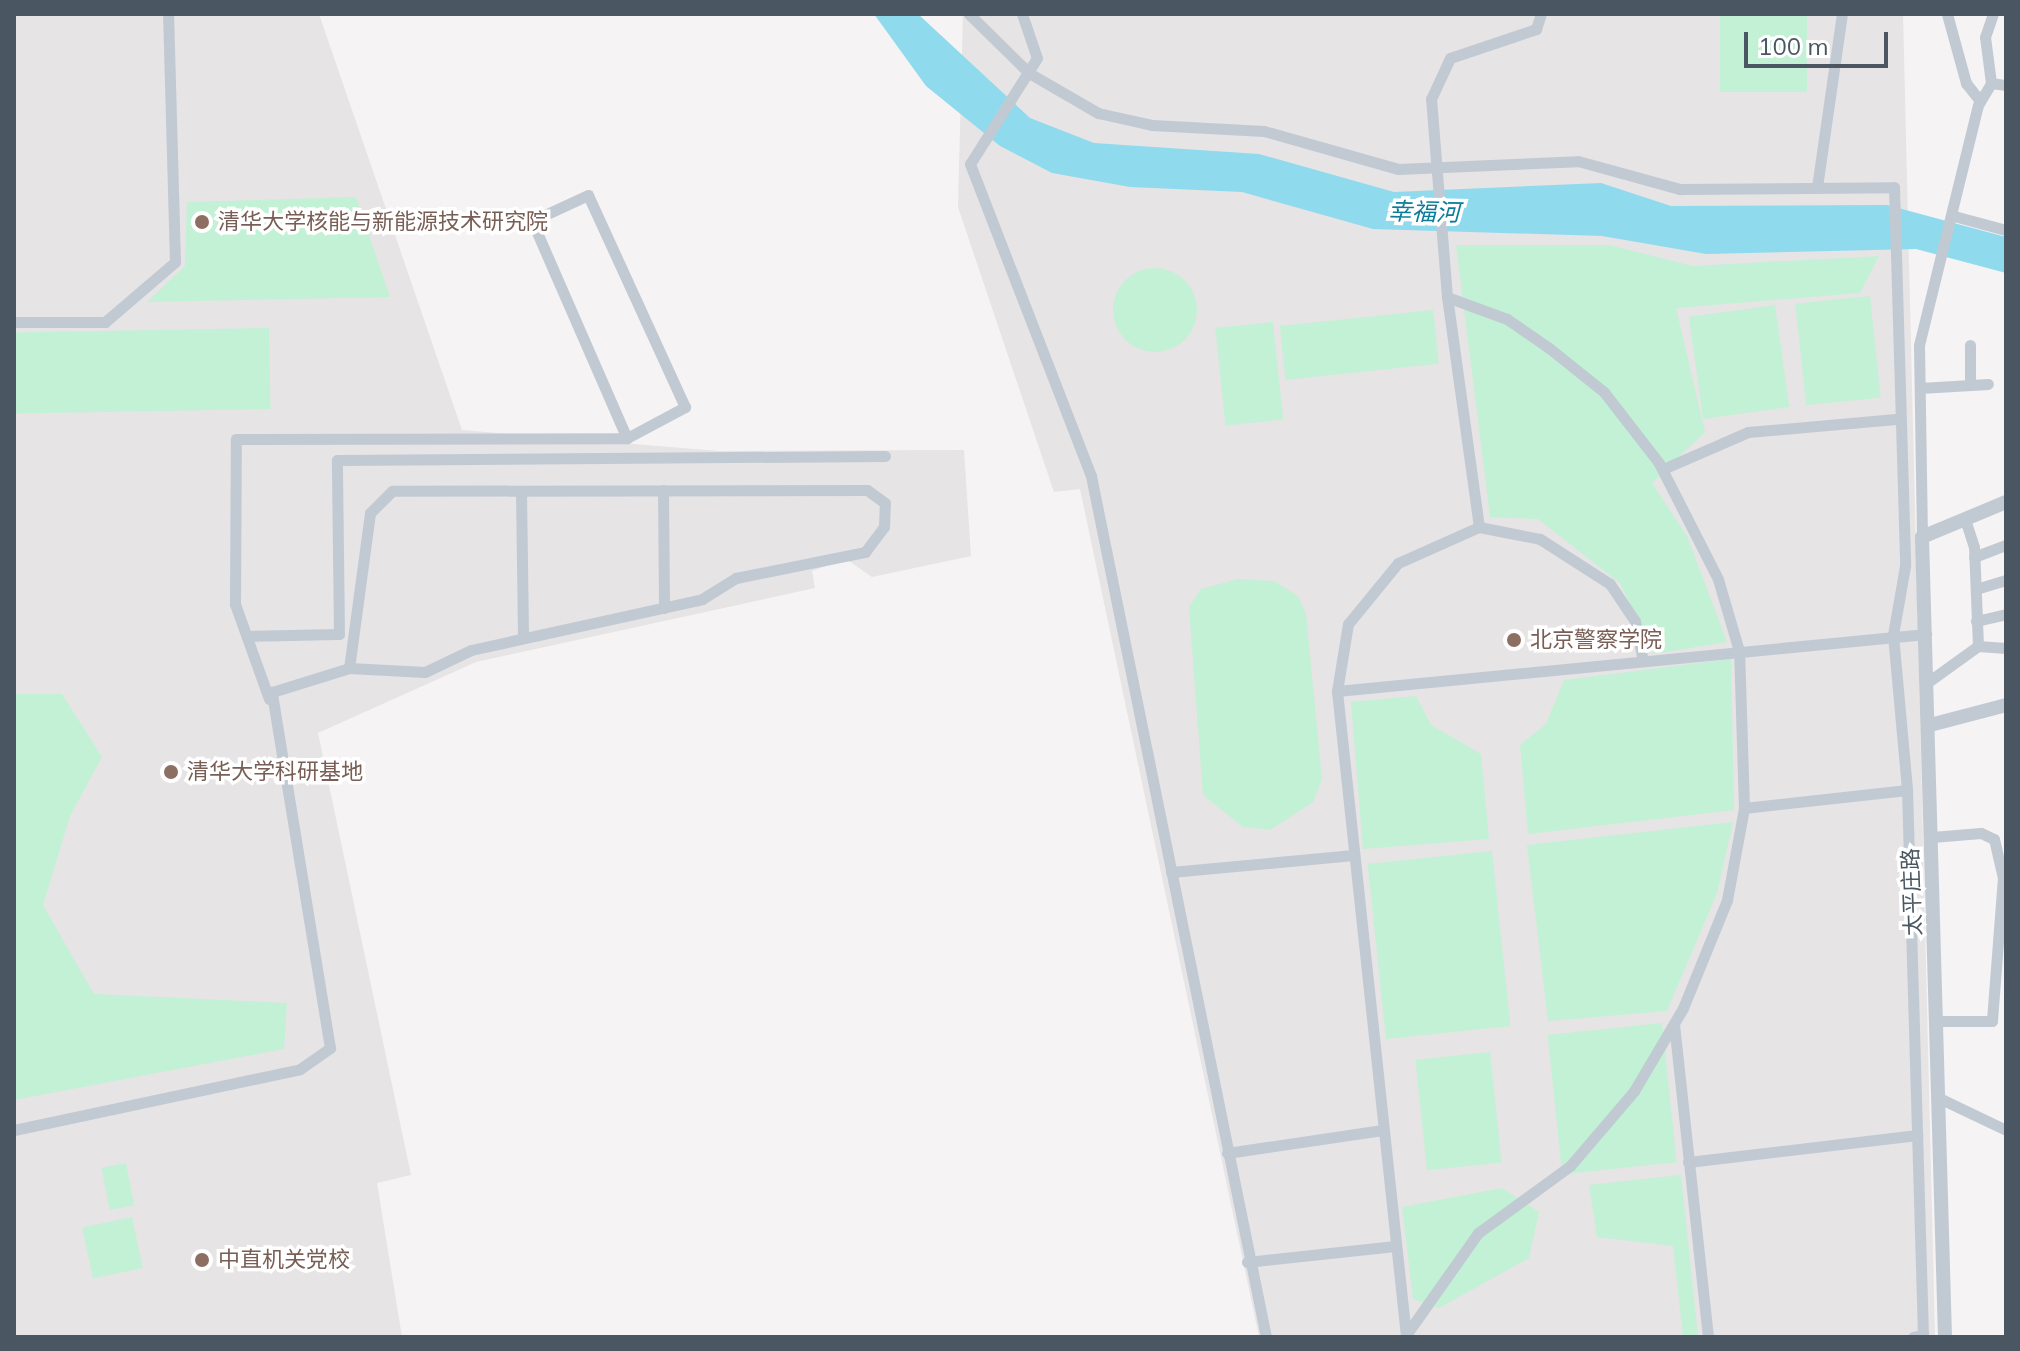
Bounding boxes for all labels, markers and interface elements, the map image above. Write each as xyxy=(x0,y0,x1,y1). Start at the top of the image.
scale bar xyxy=(1748,16,1892,66)
text: 100 m xyxy=(1758,31,1829,61)
water label: 幸福河 xyxy=(1388,197,1460,227)
place label: 清华大学核能与新能源技术研究院 xyxy=(218,209,548,235)
marker: 清华大学核能与新能源技术研究院 xyxy=(193,213,211,231)
place label: 北京警察学院 xyxy=(1530,627,1662,653)
marker: 北京警察学院 xyxy=(1505,631,1523,649)
place label: 清华大学科研基地 xyxy=(187,759,363,785)
marker: 清华大学科研基地 xyxy=(162,763,180,781)
street label: 太平庄路 xyxy=(1897,848,1927,936)
place label: 中直机关党校 xyxy=(218,1247,350,1273)
marker: 中直机关党校 xyxy=(193,1251,211,1269)

